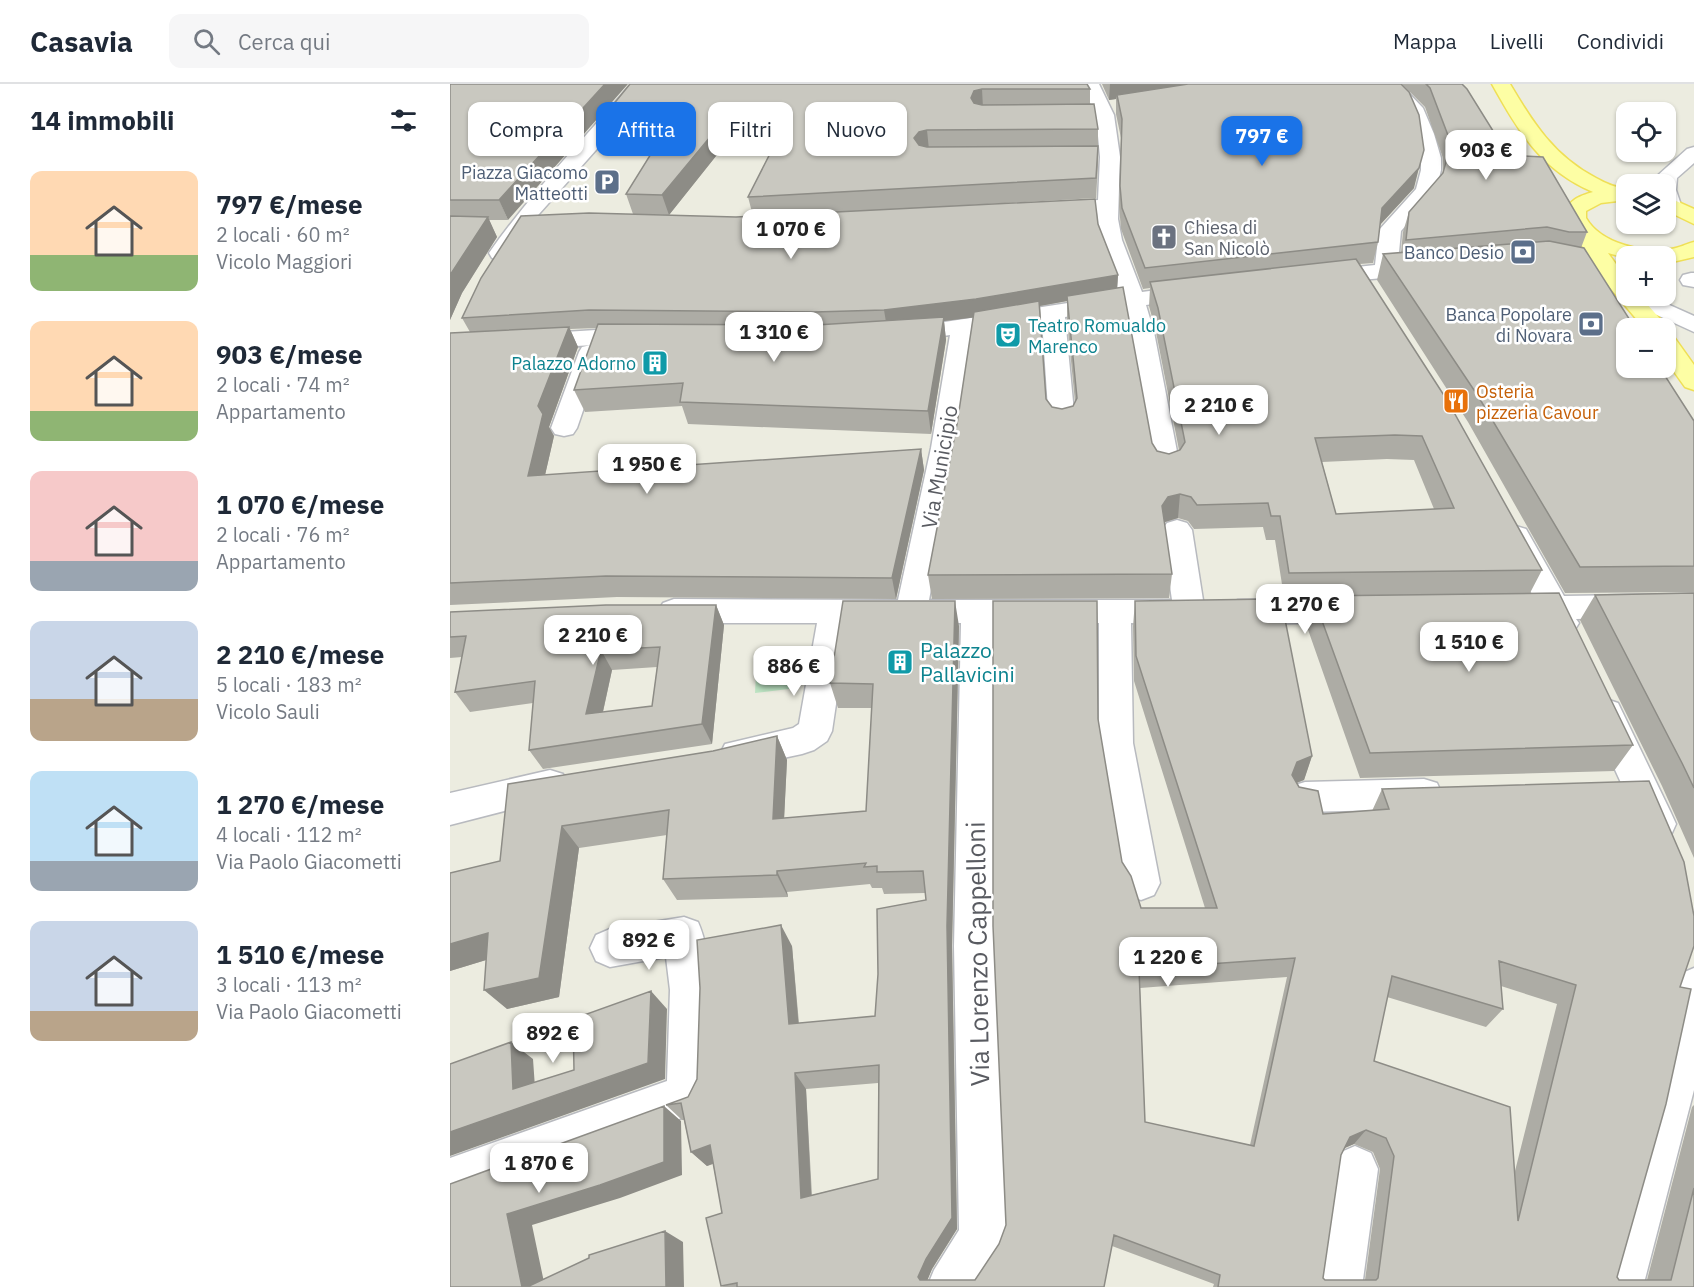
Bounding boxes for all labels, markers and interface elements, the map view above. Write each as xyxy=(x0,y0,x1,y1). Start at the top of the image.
search box xyxy=(169,14,589,68)
text: Casavia xyxy=(30,23,133,60)
icon: search xyxy=(190,25,223,58)
text: Cerca qui xyxy=(238,27,330,56)
text: Mappa xyxy=(1393,27,1457,55)
text: Livelli xyxy=(1490,27,1544,55)
text: Condividi xyxy=(1577,27,1664,55)
chip: Compra xyxy=(468,102,584,156)
chip: Affitta xyxy=(596,102,696,156)
chip: Filtri xyxy=(708,102,793,156)
chip: Nuovo xyxy=(805,102,907,156)
map controls xyxy=(1616,102,1676,378)
button: locate xyxy=(1616,102,1676,162)
text: 14 immobili xyxy=(30,103,174,137)
icon: filters xyxy=(387,104,420,137)
pin: 797 € xyxy=(1220,116,1304,167)
text: 797 € xyxy=(1235,122,1289,149)
pin: 903 € xyxy=(1444,130,1528,181)
text: 903 € xyxy=(1459,136,1513,163)
place label: Piazza Giacomo Matteotti xyxy=(461,161,588,205)
parking icon: Piazza Giacomo Matteotti xyxy=(592,167,622,197)
button: layers xyxy=(1616,174,1676,234)
text: 797 €/mese xyxy=(216,187,363,221)
icon: home xyxy=(78,195,150,267)
pin: 1 070 € xyxy=(736,209,846,260)
text: 1 070 € xyxy=(756,215,826,242)
place label: Chiesa di San Nicolò xyxy=(1184,216,1270,260)
text: 2 locali · 60 m² xyxy=(216,221,350,248)
church icon: Chiesa di San Nicolò xyxy=(1149,222,1179,252)
bank icon: Banco Desio xyxy=(1508,237,1538,267)
place label: Banco Desio xyxy=(1404,241,1504,264)
button: + xyxy=(1616,246,1676,306)
text: Vicolo Maggiori xyxy=(216,248,352,275)
place label: Banca Popolare di Novara xyxy=(1445,303,1572,347)
bank icon: Banca Popolare di Novara xyxy=(1576,309,1606,339)
pin: 1 310 € xyxy=(719,312,829,363)
place label: Teatro Romualdo Marenco xyxy=(1028,314,1166,358)
text: 1 310 € xyxy=(739,318,809,345)
button: − xyxy=(1616,318,1676,378)
theatre icon: Teatro Romualdo Marenco xyxy=(993,320,1023,350)
text: 903 €/mese xyxy=(216,337,363,371)
icon: home xyxy=(78,345,150,417)
building icon: Palazzo Adorno xyxy=(640,348,670,378)
place label: Palazzo Adorno xyxy=(511,352,636,375)
text: 2 locali · 74 m² xyxy=(216,371,350,398)
place label: Osteria pizzeria Cavour xyxy=(1476,380,1599,424)
pin: 2 210 € xyxy=(1164,385,1274,436)
restaurant icon: Osteria pizzeria Cavour xyxy=(1441,386,1471,416)
text: 2 210 € xyxy=(1184,391,1254,418)
text: Appartamento xyxy=(216,398,346,425)
street label: Via Municipio xyxy=(914,403,964,531)
pin: 1 950 € xyxy=(592,444,702,495)
text: 1 950 € xyxy=(612,450,682,477)
text: 1 070 €/mese xyxy=(216,487,384,521)
icon: home xyxy=(78,495,150,567)
text: 2 locali · 76 m² xyxy=(216,521,350,548)
text: Appartamento xyxy=(216,548,346,575)
pin: 1 270 € xyxy=(1250,584,1360,635)
text: 1 270 € xyxy=(1270,590,1340,617)
pin: 2 210 € xyxy=(538,615,648,666)
text: 2 210 € xyxy=(558,621,628,648)
pin: 1 510 € xyxy=(1414,622,1524,673)
text: 1 510 € xyxy=(1434,628,1504,655)
place label: Palazzo Pallavicini xyxy=(920,636,1015,688)
text: 2 210 €/mese xyxy=(216,637,384,671)
icon: home xyxy=(78,645,150,717)
pin: 886 € xyxy=(752,646,836,697)
building icon: Palazzo Pallavicini xyxy=(885,647,915,677)
text: 886 € xyxy=(767,652,821,679)
text: 5 locali · 183 m² xyxy=(216,671,362,698)
text: Vicolo Sauli xyxy=(216,698,320,725)
text: 1 270 €/mese xyxy=(216,787,384,821)
icon: home xyxy=(78,795,150,867)
text: 4 locali · 112 m² xyxy=(216,821,362,848)
street label: Via Lorenzo Cappelloni xyxy=(958,821,996,1087)
text: Via Paolo Giacometti xyxy=(216,848,402,875)
pin: 892 € xyxy=(607,920,691,971)
text: 892 € xyxy=(622,926,676,953)
text: 1 510 €/mese xyxy=(216,937,384,971)
pin: 1 220 € xyxy=(1113,937,1223,988)
text: 1 220 € xyxy=(1133,943,1203,970)
icon: home xyxy=(78,945,150,1017)
text: 3 locali · 113 m² xyxy=(216,971,362,998)
text: Via Paolo Giacometti xyxy=(216,998,402,1025)
pin: 892 € xyxy=(511,1013,595,1064)
text: 892 € xyxy=(526,1019,580,1046)
pin: 1 870 € xyxy=(484,1143,594,1194)
text: 1 870 € xyxy=(504,1149,574,1176)

